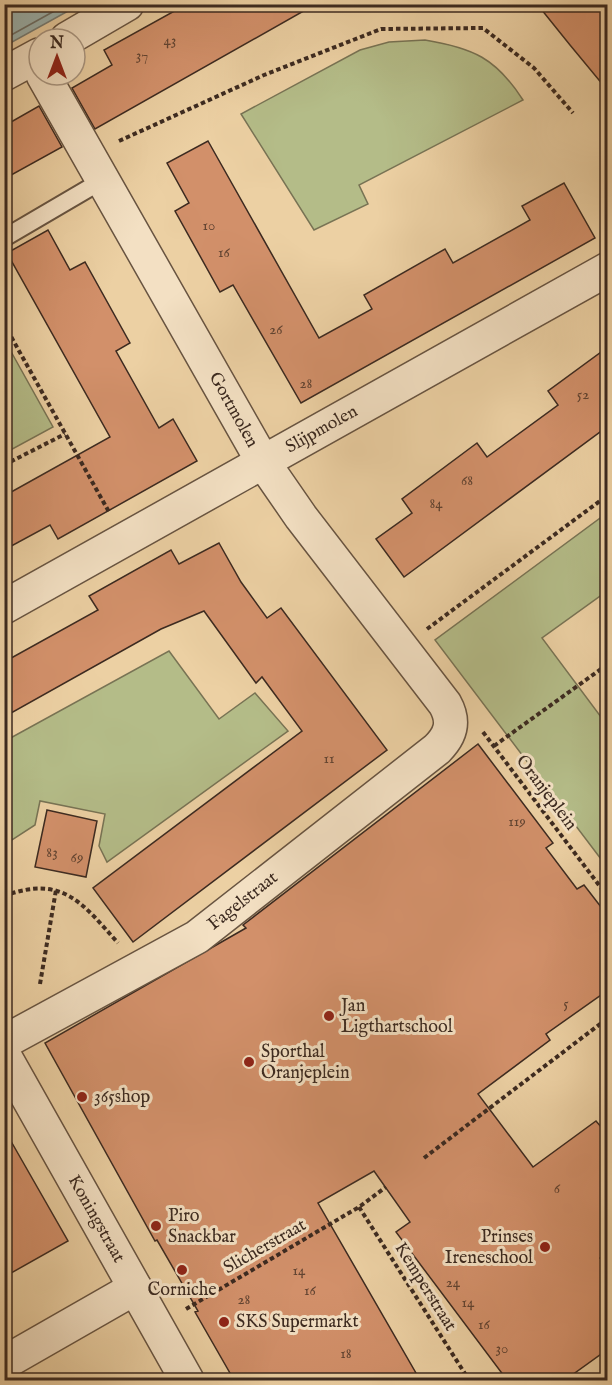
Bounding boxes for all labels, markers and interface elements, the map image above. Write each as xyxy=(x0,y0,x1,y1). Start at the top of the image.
north arrow xyxy=(27,27,87,87)
house number: 43 xyxy=(164,31,176,50)
text: N xyxy=(49,34,64,54)
house number: 37 xyxy=(136,46,148,65)
house number: 10 xyxy=(203,216,215,235)
house number: 16 xyxy=(218,243,231,262)
house number: 26 xyxy=(269,320,283,339)
street label: Gortmolen xyxy=(203,368,263,452)
house number: 28 xyxy=(300,374,313,393)
house number: 52 xyxy=(577,385,589,404)
street label: Slijpmolen xyxy=(282,400,362,459)
house number: 68 xyxy=(461,471,473,490)
house number: 84 xyxy=(429,494,443,513)
house number: 11 xyxy=(323,749,335,768)
street label: Oranjeplein xyxy=(510,751,582,836)
house number: 119 xyxy=(508,812,526,831)
house number: 83 xyxy=(46,843,58,862)
house number: 69 xyxy=(71,848,83,867)
street label: Fagelstraat xyxy=(203,866,283,936)
house number: 5 xyxy=(563,994,569,1013)
place label: Jan Ligthartschool xyxy=(339,995,453,1039)
marker: Jan Ligthartschool xyxy=(322,1009,336,1023)
place label: Sporthal Oranjeplein xyxy=(261,1041,350,1085)
marker: Sporthal Oranjeplein xyxy=(242,1055,256,1069)
place label: 365shop xyxy=(94,1086,150,1109)
marker: 365shop xyxy=(75,1090,89,1104)
street label: Koningstraat xyxy=(62,1171,130,1267)
house number: 6 xyxy=(554,1179,561,1198)
place label: Piro Snackbar xyxy=(168,1205,236,1249)
street label: Slicherstraat xyxy=(219,1214,311,1280)
marker: Piro Snackbar xyxy=(149,1219,163,1233)
place label: Prinses Ireneschool xyxy=(445,1226,533,1270)
street label: Kemperstraat xyxy=(389,1238,461,1336)
marker: Prinses Ireneschool xyxy=(538,1240,552,1254)
house number: 14 xyxy=(293,1261,306,1280)
marker: Corniche xyxy=(175,1263,189,1277)
house number: 24 xyxy=(446,1273,461,1292)
place label: Corniche xyxy=(148,1279,216,1302)
house number: 16 xyxy=(304,1281,317,1300)
house number: 28 xyxy=(238,1290,251,1309)
house number: 14 xyxy=(462,1293,475,1312)
place label: SKS Supermarkt xyxy=(236,1311,359,1334)
marker: SKS Supermarkt xyxy=(217,1315,231,1329)
house number: 16 xyxy=(478,1315,491,1334)
house number: 30 xyxy=(496,1339,508,1358)
house number: 18 xyxy=(340,1344,352,1363)

